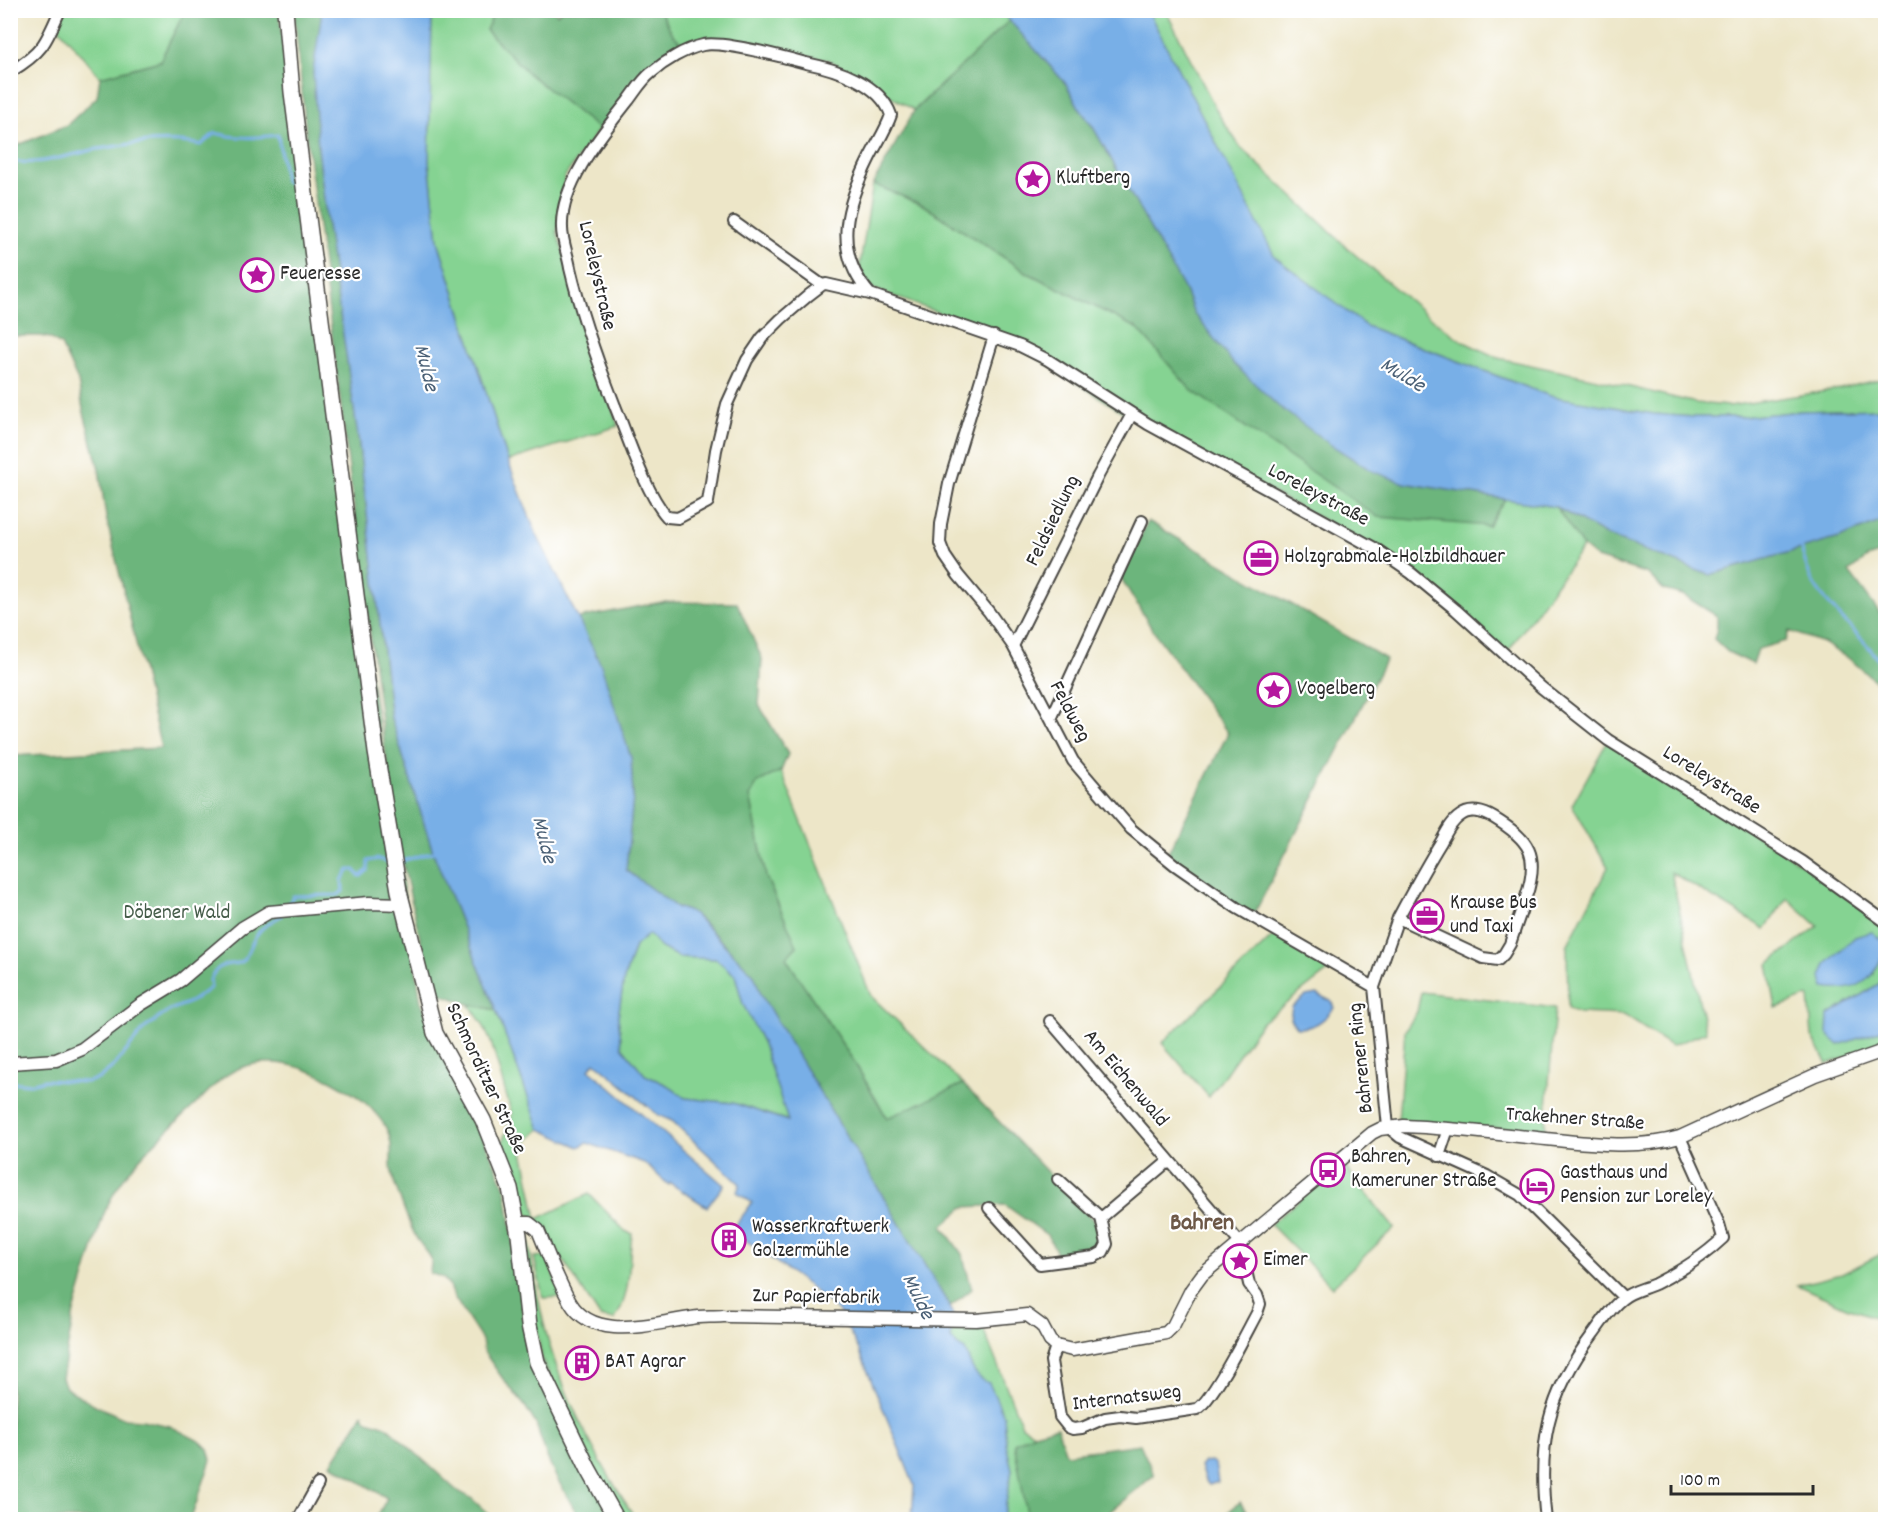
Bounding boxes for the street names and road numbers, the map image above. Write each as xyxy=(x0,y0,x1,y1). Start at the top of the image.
street label: Loreleystraße xyxy=(569,218,623,334)
street label: Loreleystraße xyxy=(1262,457,1374,535)
street label: Feldsiedlung xyxy=(1019,470,1089,572)
street label: Feldweg xyxy=(1040,676,1098,748)
street label: Loreleystraße xyxy=(1656,739,1766,823)
street label: Schmorditzer Straße xyxy=(437,998,533,1160)
street label: Bahrener Ring xyxy=(1341,1001,1383,1115)
street label: Am Eichenwald xyxy=(1075,1024,1175,1134)
street label: Trakehner Straße xyxy=(1505,1100,1645,1140)
street label: Zur Papierfabrik xyxy=(752,1282,880,1314)
street label: Internatsweg xyxy=(1071,1377,1183,1421)

